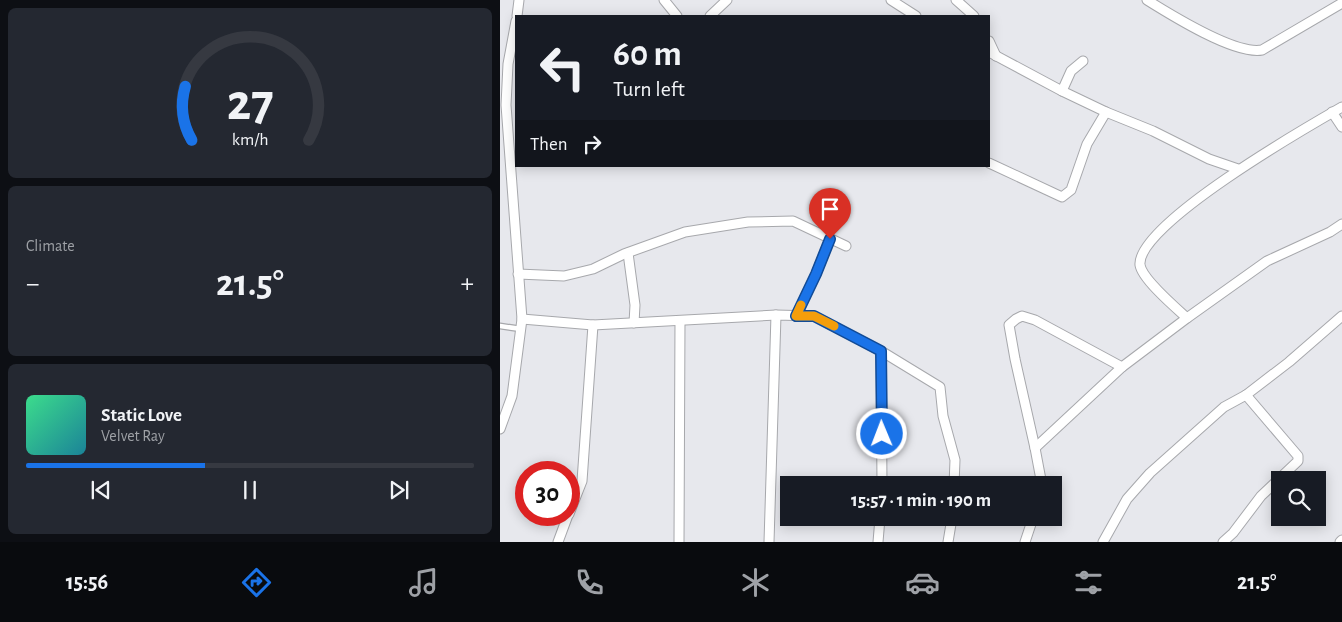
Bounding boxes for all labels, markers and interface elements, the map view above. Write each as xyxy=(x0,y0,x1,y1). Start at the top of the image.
icon: left xyxy=(530,35,595,100)
text: 60 m xyxy=(613,37,682,72)
text: 27 xyxy=(227,77,273,129)
text: Turn left xyxy=(613,78,685,100)
icon: right xyxy=(578,130,606,158)
text: km/h xyxy=(232,131,268,149)
text: Then xyxy=(530,135,568,154)
pin xyxy=(809,188,851,239)
icon: arrive xyxy=(816,195,844,223)
text: Climate xyxy=(26,238,75,254)
text: 21.5° xyxy=(216,265,284,303)
text: − xyxy=(26,270,39,298)
text: + xyxy=(461,270,474,298)
text: Static Love xyxy=(101,406,182,425)
position arrow xyxy=(855,407,907,459)
text: Velvet Ray xyxy=(101,428,165,444)
speed limit sign: 30 xyxy=(515,461,580,526)
map controls xyxy=(1271,471,1326,526)
button: search xyxy=(1271,471,1326,526)
icon: previous xyxy=(87,476,115,504)
icon: pause xyxy=(236,476,264,504)
icon: next xyxy=(385,476,413,504)
text: 15:57 · 1 min · 190 m xyxy=(851,491,991,510)
icon: directions xyxy=(239,565,274,600)
icon: music xyxy=(406,565,441,600)
icon: phone xyxy=(572,565,607,600)
icon: climate xyxy=(738,565,773,600)
icon: car xyxy=(905,565,940,600)
icon: filters xyxy=(1071,565,1106,600)
text: 15:56 xyxy=(66,571,108,593)
text: 21.5° xyxy=(1237,571,1276,593)

